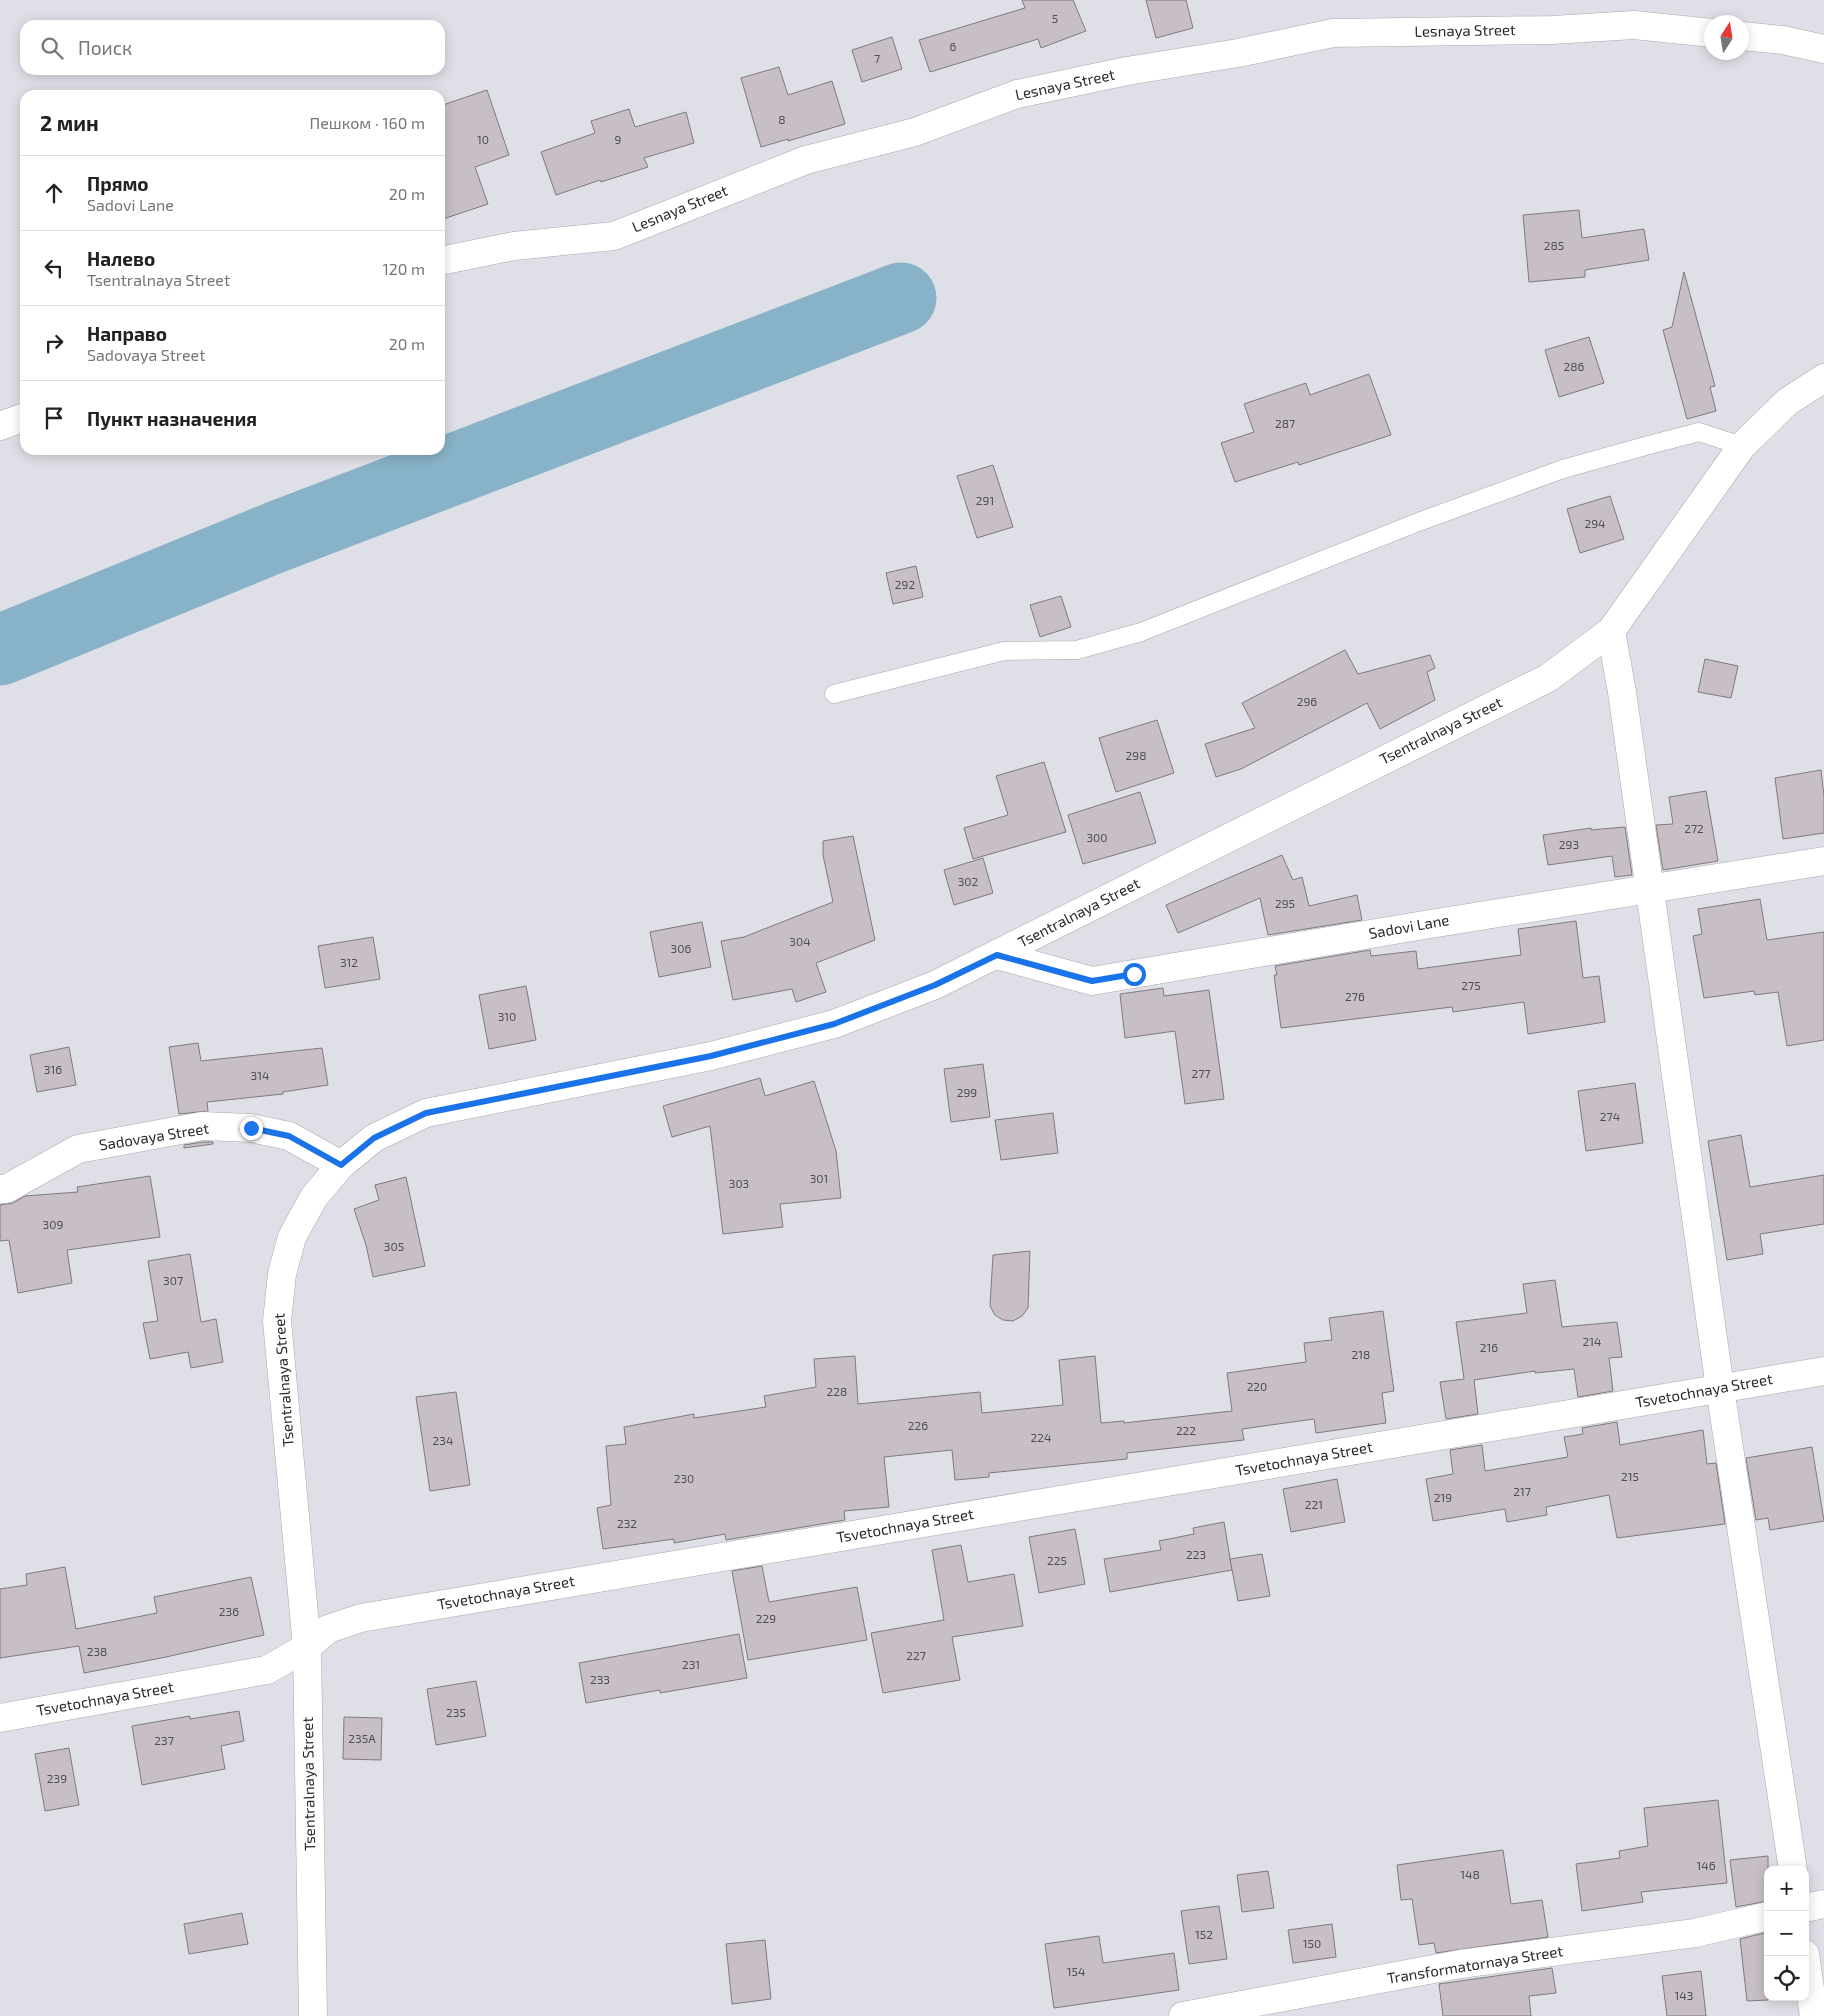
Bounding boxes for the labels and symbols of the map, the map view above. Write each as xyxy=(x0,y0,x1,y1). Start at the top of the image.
house number: 5 xyxy=(1052,11,1058,25)
north arrow xyxy=(1704,15,1749,60)
street label: Lesnaya Street xyxy=(1414,20,1516,40)
house number: 6 xyxy=(950,39,957,53)
house number: 7 xyxy=(874,51,880,65)
street label: Lesnaya Street xyxy=(1013,65,1117,103)
house number: 8 xyxy=(778,112,786,126)
house number: 10 xyxy=(477,132,489,146)
house number: 9 xyxy=(615,132,622,146)
street label: Lesnaya Street xyxy=(629,181,730,235)
house number: 285 xyxy=(1544,238,1564,252)
house number: 286 xyxy=(1564,359,1585,373)
house number: 287 xyxy=(1275,416,1295,430)
house number: 291 xyxy=(976,493,994,507)
house number: 294 xyxy=(1585,516,1606,530)
house number: 292 xyxy=(895,577,915,591)
street label: Tsentralnaya Street xyxy=(1376,692,1505,768)
house number: 296 xyxy=(1297,694,1317,708)
house number: 298 xyxy=(1126,748,1146,762)
house number: 272 xyxy=(1684,821,1704,835)
house number: 300 xyxy=(1086,830,1108,844)
house number: 293 xyxy=(1559,837,1579,851)
house number: 302 xyxy=(958,874,979,888)
street label: Tsentralnaya Street xyxy=(1015,874,1143,951)
house number: 295 xyxy=(1275,896,1295,910)
street label: Sadovi Lane xyxy=(1367,910,1450,942)
house number: 304 xyxy=(789,934,811,948)
house number: 306 xyxy=(671,941,692,955)
house number: 312 xyxy=(340,955,358,969)
route start xyxy=(1123,963,1146,986)
house number: 275 xyxy=(1461,978,1481,992)
house number: 276 xyxy=(1345,989,1365,1003)
house number: 310 xyxy=(498,1009,516,1023)
house number: 316 xyxy=(44,1062,62,1076)
house number: 277 xyxy=(1191,1066,1211,1080)
house number: 314 xyxy=(251,1068,269,1082)
house number: 299 xyxy=(957,1085,977,1099)
house number: 274 xyxy=(1600,1109,1620,1123)
route end xyxy=(240,1117,263,1140)
street label: Sadovaya Street xyxy=(98,1118,210,1154)
house number: 301 xyxy=(810,1171,828,1185)
house number: 303 xyxy=(729,1176,749,1190)
house number: 309 xyxy=(43,1217,64,1231)
house number: 305 xyxy=(384,1239,404,1253)
house number: 307 xyxy=(163,1273,183,1287)
street label: Tsentralnaya Street xyxy=(269,1312,297,1448)
house number: 214 xyxy=(1583,1334,1601,1348)
house number: 216 xyxy=(1480,1340,1498,1354)
house number: 218 xyxy=(1352,1347,1370,1361)
street label: Tsvetochnaya Street xyxy=(1634,1369,1774,1411)
house number: 220 xyxy=(1247,1379,1267,1393)
house number: 228 xyxy=(827,1384,847,1398)
house number: 226 xyxy=(908,1418,928,1432)
house number: 222 xyxy=(1176,1423,1196,1437)
house number: 224 xyxy=(1031,1430,1051,1444)
house number: 234 xyxy=(433,1433,453,1447)
street label: Tsvetochnaya Street xyxy=(1234,1437,1374,1479)
house number: 215 xyxy=(1621,1469,1639,1483)
house number: 230 xyxy=(674,1471,694,1485)
house number: 217 xyxy=(1513,1484,1531,1498)
house number: 219 xyxy=(1434,1490,1452,1504)
house number: 221 xyxy=(1305,1497,1323,1511)
street label: Tsvetochnaya Street xyxy=(835,1504,975,1546)
house number: 232 xyxy=(617,1516,637,1530)
house number: 223 xyxy=(1186,1547,1206,1561)
house number: 225 xyxy=(1047,1553,1067,1567)
street label: Tsvetochnaya Street xyxy=(436,1571,576,1613)
house number: 236 xyxy=(219,1604,239,1618)
house number: 229 xyxy=(756,1611,776,1625)
house number: 238 xyxy=(87,1644,107,1658)
house number: 227 xyxy=(906,1648,926,1662)
house number: 231 xyxy=(682,1657,700,1671)
house number: 233 xyxy=(590,1672,610,1686)
street label: Tsvetochnaya Street xyxy=(35,1677,175,1719)
house number: 235 xyxy=(446,1705,466,1719)
street label: Tsentralnaya Street xyxy=(298,1717,318,1851)
house number: 235А xyxy=(348,1731,376,1745)
house number: 237 xyxy=(154,1733,174,1747)
house number: 239 xyxy=(47,1771,67,1785)
house number: 146 xyxy=(1696,1858,1716,1872)
house number: 148 xyxy=(1460,1867,1480,1881)
house number: 152 xyxy=(1195,1927,1213,1941)
house number: 150 xyxy=(1303,1936,1321,1950)
street label: Transformatornaya Street xyxy=(1386,1941,1564,1987)
house number: 154 xyxy=(1067,1964,1085,1978)
house number: 143 xyxy=(1675,1988,1693,2002)

